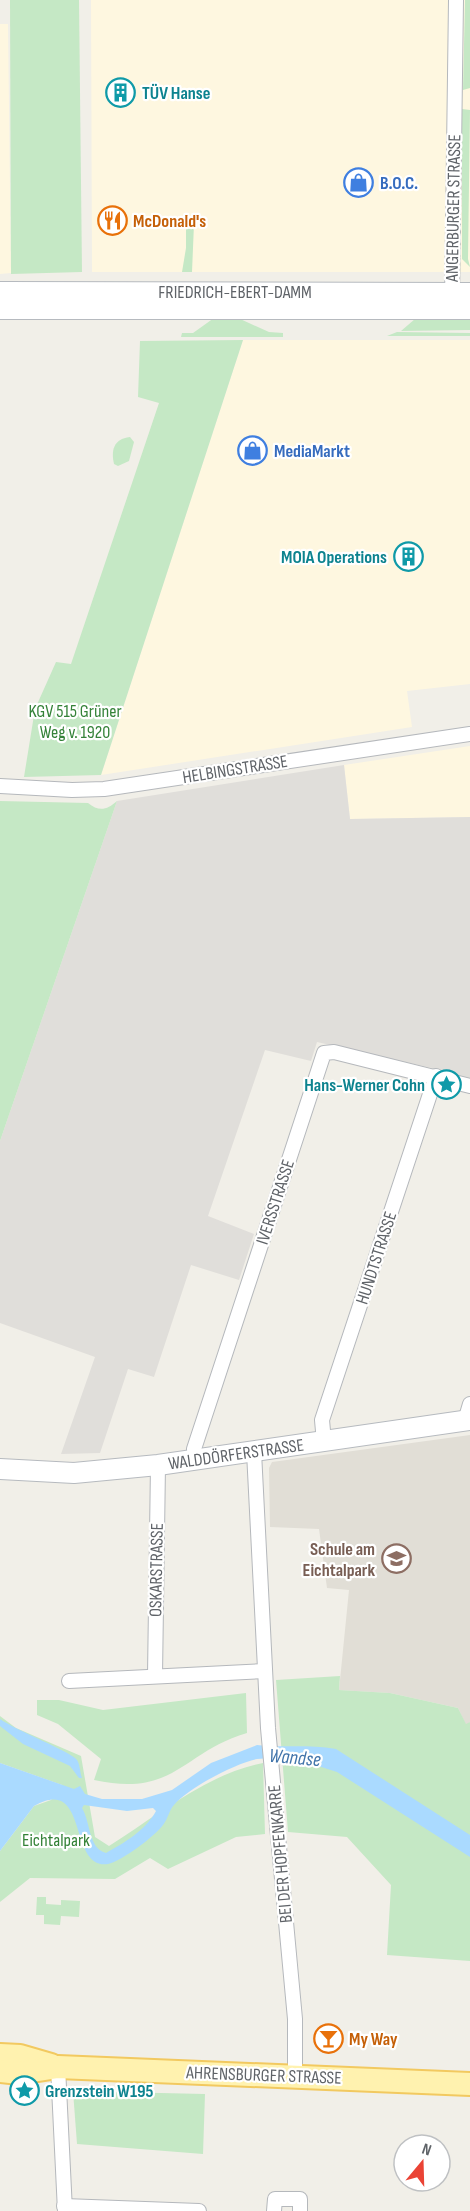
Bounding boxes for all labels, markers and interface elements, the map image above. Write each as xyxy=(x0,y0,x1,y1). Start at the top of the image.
building icon: TÜV Hanse xyxy=(105,77,137,109)
place label: TÜV Hanse xyxy=(142,83,210,104)
street label: ANGERBURGER STRASSE xyxy=(442,134,465,283)
shop icon: B.O.C. xyxy=(343,167,375,199)
place label: B.O.C. xyxy=(380,173,418,194)
restaurant icon: McDonald's xyxy=(96,205,128,237)
place label: McDonald's xyxy=(133,211,206,232)
street label: FRIEDRICH-EBERT-DAMM xyxy=(158,282,312,303)
shop icon: MediaMarkt xyxy=(237,435,269,467)
place label: MediaMarkt xyxy=(274,441,350,462)
building icon: MOIA Operations xyxy=(392,541,424,573)
place label: MOIA Operations xyxy=(281,547,387,568)
park label: KGV 515 Grüner Weg v. 1920 xyxy=(28,701,122,743)
street label: HELBINGSTRASSE xyxy=(181,751,289,788)
place icon: Hans-Werner Cohn xyxy=(430,1069,462,1101)
place label: Hans-Werner Cohn xyxy=(304,1075,425,1096)
street label: IVERSSTRASSE xyxy=(252,1157,299,1247)
street label: HUNDTSTRASSE xyxy=(352,1209,401,1307)
street label: WALDDÖRFERSTRASSE xyxy=(167,1435,305,1474)
street label: OSKARSTRASSE xyxy=(145,1523,168,1617)
place label: Schule am Eichtalpark xyxy=(303,1539,375,1581)
school or university icon: Schule am Eichtalpark xyxy=(380,1543,412,1575)
water label: Wandse xyxy=(268,1744,322,1772)
street label: BEI DER HOPFENKARRE xyxy=(264,1784,297,1924)
park label: Eichtalpark xyxy=(22,1830,90,1851)
bar icon: My Way xyxy=(312,2023,344,2055)
place label: My Way xyxy=(349,2029,398,2050)
street label: AHRENSBURGER STRASSE xyxy=(185,2062,342,2089)
place icon: Grenzstein W195 xyxy=(8,2075,40,2107)
place label: Grenzstein W195 xyxy=(45,2081,154,2102)
north arrow xyxy=(392,2133,452,2193)
text: N xyxy=(419,2140,434,2161)

